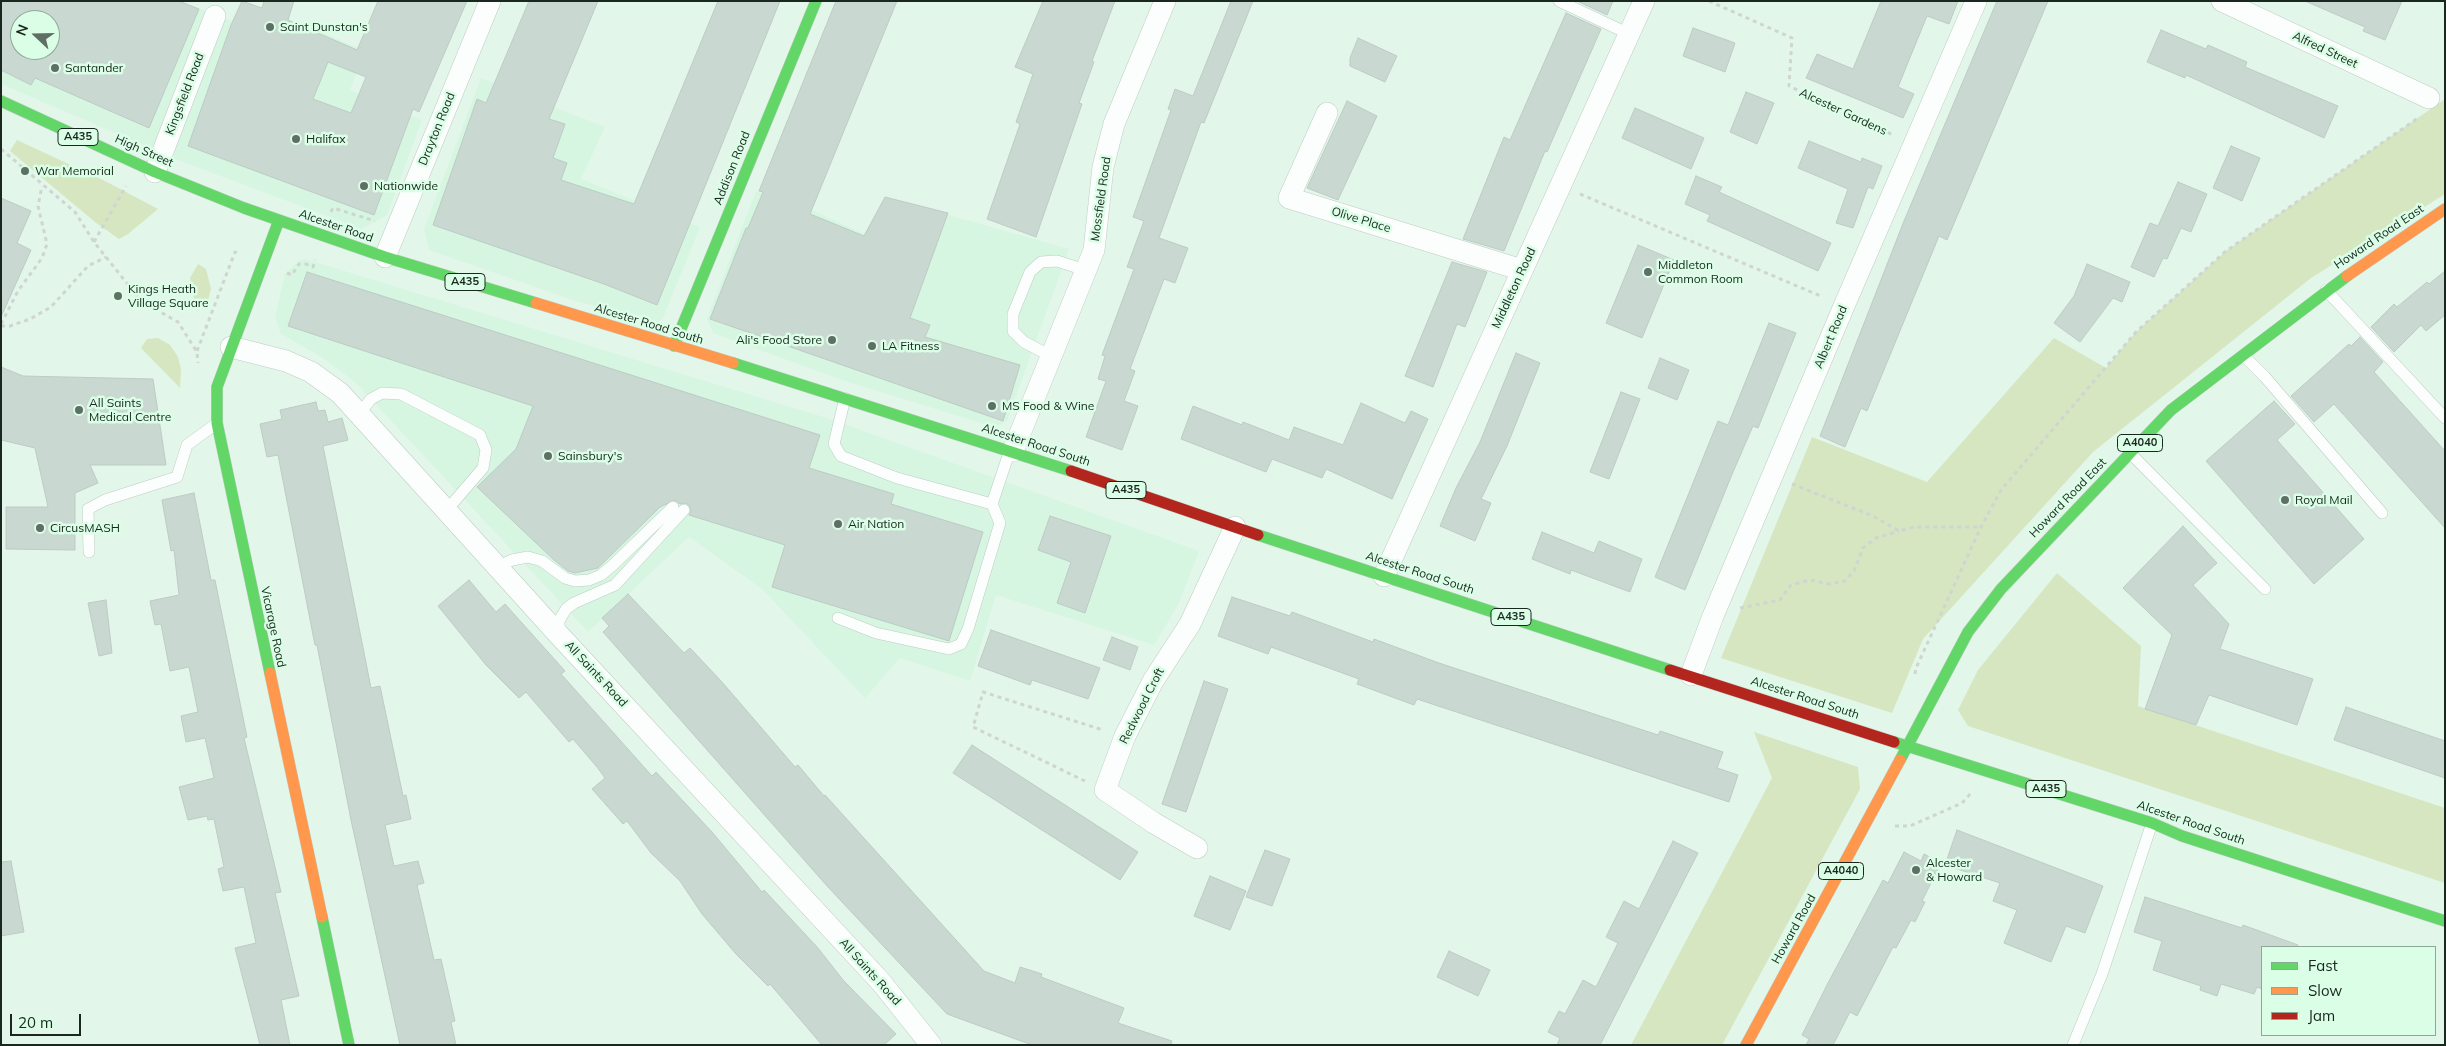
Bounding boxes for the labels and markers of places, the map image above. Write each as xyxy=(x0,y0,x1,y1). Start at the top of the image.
place label: Saint Dunstan's xyxy=(280,20,368,34)
marker: Saint Dunstan's xyxy=(264,21,276,33)
place label: Santander xyxy=(65,61,123,75)
marker: Santander xyxy=(49,62,61,74)
place label: Halifax xyxy=(306,132,346,146)
marker: Halifax xyxy=(290,133,302,145)
place label: War Memorial xyxy=(35,164,114,178)
marker: War Memorial xyxy=(19,165,31,177)
place label: Nationwide xyxy=(374,179,438,193)
marker: Nationwide xyxy=(358,180,370,192)
place label: Middleton Common Room xyxy=(1658,258,1743,286)
marker: Middleton Common Room xyxy=(1642,266,1654,278)
place label: Kings Heath Village Square xyxy=(128,282,209,310)
marker: Kings Heath Village Square xyxy=(112,290,124,302)
place label: Ali's Food Store xyxy=(736,333,822,347)
marker: Ali's Food Store xyxy=(826,334,838,346)
place label: LA Fitness xyxy=(882,339,940,353)
marker: LA Fitness xyxy=(866,340,878,352)
place label: All Saints Medical Centre xyxy=(89,396,171,424)
place label: MS Food & Wine xyxy=(1002,399,1094,413)
marker: MS Food & Wine xyxy=(986,400,998,412)
marker: All Saints Medical Centre xyxy=(73,404,85,416)
place label: Sainsbury's xyxy=(558,449,622,463)
marker: Sainsbury's xyxy=(542,450,554,462)
place label: Royal Mail xyxy=(2295,493,2353,507)
marker: Royal Mail xyxy=(2279,494,2291,506)
place label: Air Nation xyxy=(848,517,904,531)
marker: Air Nation xyxy=(832,518,844,530)
place label: CircusMASH xyxy=(50,521,120,535)
marker: CircusMASH xyxy=(34,522,46,534)
place label: Alcester & Howard xyxy=(1926,856,1982,884)
marker: Alcester & Howard xyxy=(1910,864,1922,876)

